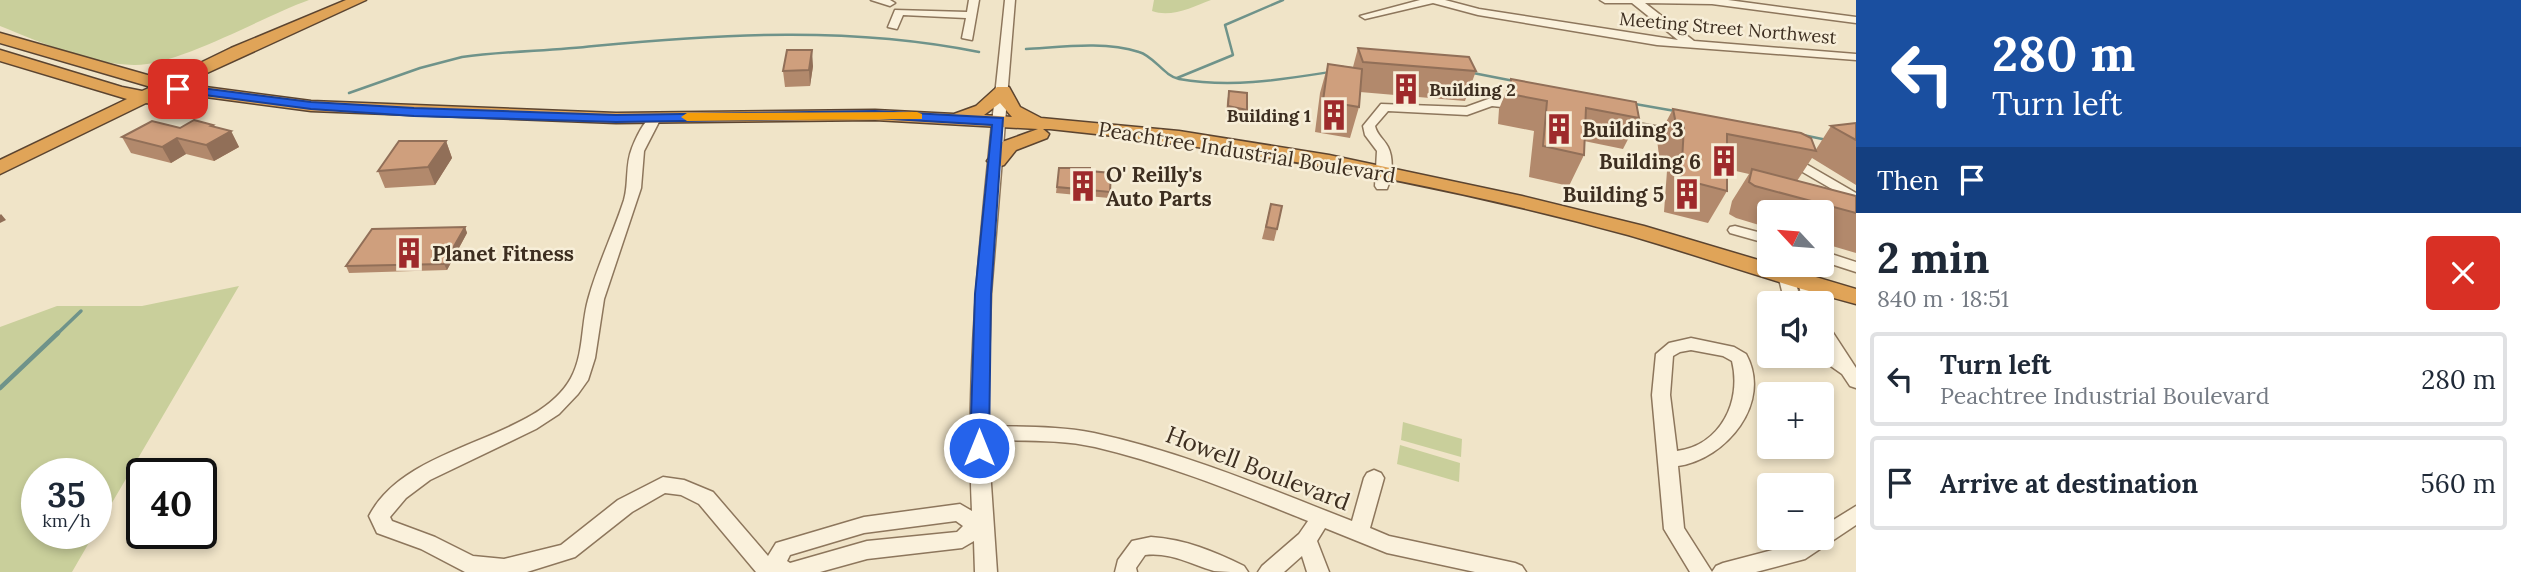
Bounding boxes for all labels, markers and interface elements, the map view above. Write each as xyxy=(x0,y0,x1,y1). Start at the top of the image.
street label: Meeting Street Northwest xyxy=(1618,7,1838,49)
text: 280 m xyxy=(1992,22,2135,84)
icon: left xyxy=(1877,28,1968,119)
pin xyxy=(148,59,208,119)
icon: arrive xyxy=(159,70,197,108)
building icon: Building 2 xyxy=(1389,72,1423,106)
place label: Building 2 xyxy=(1429,78,1516,101)
text: Turn left xyxy=(1992,83,2122,124)
building icon: Building 1 xyxy=(1317,98,1351,132)
place label: Building 1 xyxy=(1226,104,1311,127)
building icon: Building 3 xyxy=(1542,112,1576,146)
street label: Peachtree Industrial Boulevard xyxy=(1096,115,1398,189)
place label: Building 3 xyxy=(1582,116,1684,143)
building icon: Building 6 xyxy=(1707,144,1741,178)
place label: Building 6 xyxy=(1599,148,1701,175)
place label: O' Reilly's Auto Parts xyxy=(1106,161,1212,212)
icon: arrive xyxy=(1953,161,1991,199)
text: Then xyxy=(1877,164,1939,197)
building icon: O' Reilly's Auto Parts xyxy=(1066,169,1100,203)
building icon: Building 5 xyxy=(1670,177,1704,211)
place label: Building 5 xyxy=(1563,181,1664,208)
north arrow xyxy=(1757,200,1834,276)
map controls xyxy=(1757,200,1834,550)
text: 2 min xyxy=(1877,231,1990,285)
building icon: Planet Fitness xyxy=(392,236,426,270)
button: close xyxy=(2426,236,2500,310)
place label: Planet Fitness xyxy=(432,240,574,267)
text: 840 m · 18:51 xyxy=(1877,284,2009,313)
button: sound xyxy=(1757,291,1834,368)
text: Turn left xyxy=(1940,348,2051,381)
icon: left xyxy=(1881,360,1919,398)
text: 280 m xyxy=(2421,363,2496,396)
text: Peachtree Industrial Boulevard xyxy=(1940,381,2269,410)
button: + xyxy=(1757,382,1834,459)
position arrow xyxy=(942,411,1016,485)
street label: Howell Boulevard xyxy=(1161,419,1355,517)
speed limit sign: 40 xyxy=(126,458,217,549)
icon: arrive xyxy=(1881,464,1919,502)
text: Arrive at destination xyxy=(1940,467,2198,500)
text: 560 m xyxy=(2421,467,2496,500)
text: 35 xyxy=(47,472,86,517)
button: − xyxy=(1757,473,1834,550)
text: km/h xyxy=(42,509,91,532)

